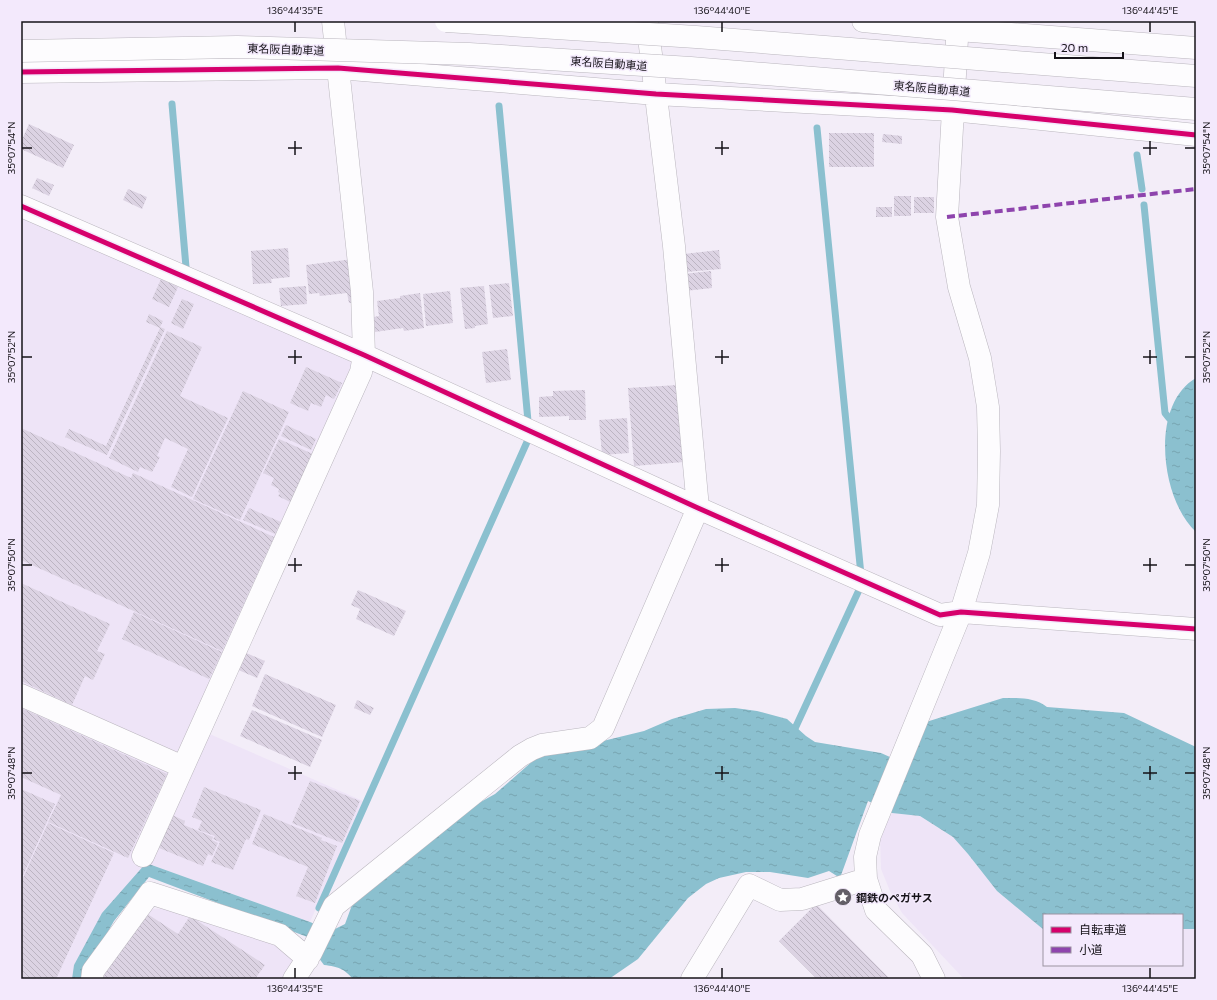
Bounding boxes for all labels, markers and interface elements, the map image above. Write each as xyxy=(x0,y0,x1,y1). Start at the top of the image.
text: 136°44'35"E xyxy=(267,4,323,16)
text: 136°44'40"E xyxy=(694,4,751,16)
text: 136°44'45"E xyxy=(1122,4,1178,16)
scale bar xyxy=(1055,34,1123,60)
text: 20 m xyxy=(1061,40,1088,54)
street label: 東名阪自動車道 xyxy=(247,41,325,57)
street label: 東名阪自動車道 xyxy=(570,54,648,72)
street label: 東名阪自動車道 xyxy=(893,78,971,98)
text: 35°07'54"N xyxy=(5,122,17,174)
text: 35°07'54"N xyxy=(1200,122,1212,174)
text: 35°07'52"N xyxy=(5,331,17,383)
text: 35°07'52"N xyxy=(1200,331,1212,383)
text: 35°07'50"N xyxy=(5,538,17,592)
text: 35°07'50"N xyxy=(1200,538,1212,592)
text: 35°07'48"N xyxy=(5,746,17,800)
text: 35°07'48"N xyxy=(1200,746,1212,800)
place icon: 鋼鉄のペガサス xyxy=(833,887,853,907)
place label: 鋼鉄のペガサス xyxy=(856,891,933,904)
legend xyxy=(1043,914,1183,966)
text: 自転車道 xyxy=(1079,922,1127,936)
text: 小道 xyxy=(1079,942,1103,956)
text: 136°44'35"E xyxy=(267,982,323,994)
text: 136°44'40"E xyxy=(694,982,751,994)
text: 136°44'45"E xyxy=(1122,982,1178,994)

